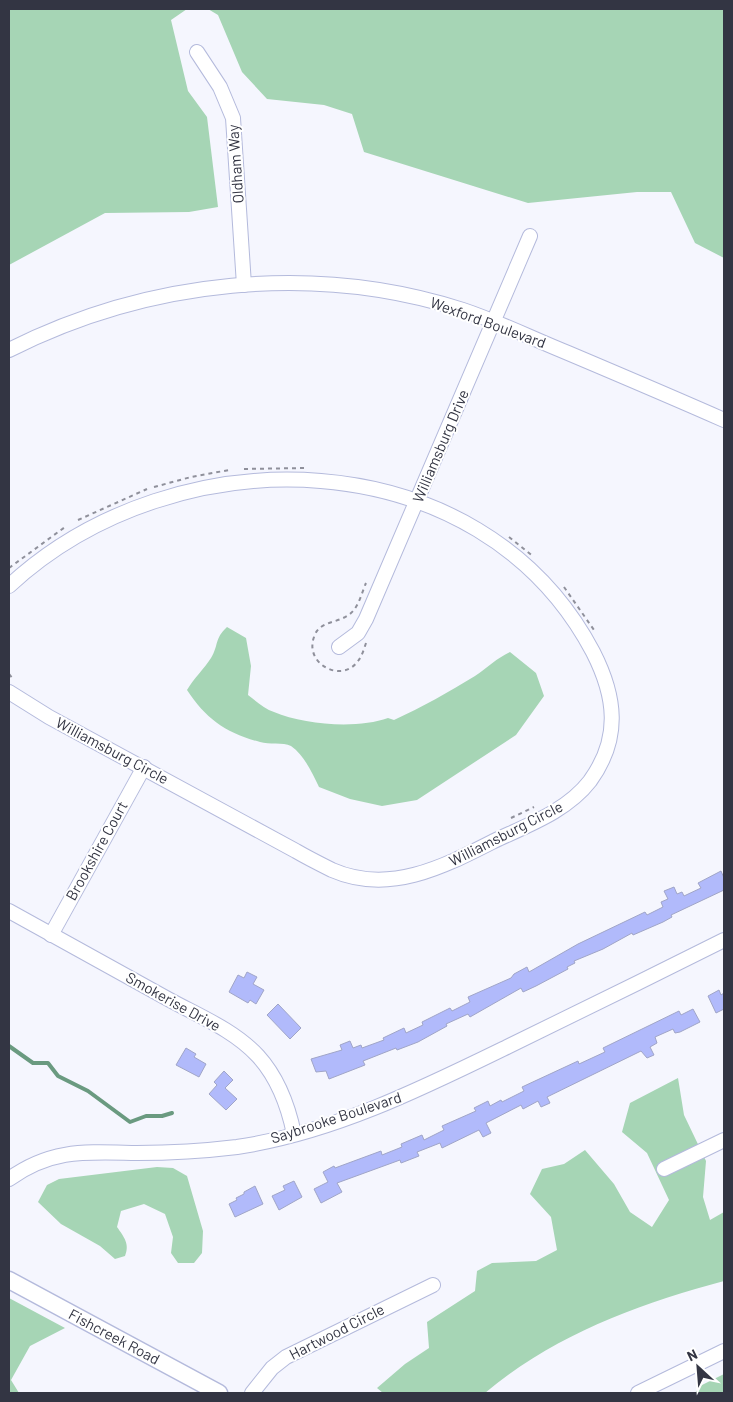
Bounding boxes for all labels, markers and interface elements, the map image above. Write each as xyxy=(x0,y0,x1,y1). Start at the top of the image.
street label: Oldham Way xyxy=(223,124,247,204)
street label: Wexford Boulevard xyxy=(428,293,549,351)
street label: Williamsburg Drive xyxy=(408,386,472,505)
street label: Williamsburg Circle xyxy=(53,713,172,787)
street label: Williamsburg Circle xyxy=(446,797,565,870)
street label: Brookshire Court xyxy=(61,798,131,903)
street label: Smokerise Drive xyxy=(123,968,224,1035)
street label: Saybrooke Boulevard xyxy=(268,1087,403,1147)
street label: Hartwood Circle xyxy=(286,1299,387,1363)
street label: Fishcreek Road xyxy=(66,1305,163,1368)
north arrow xyxy=(673,1342,723,1392)
text: N xyxy=(684,1345,700,1365)

